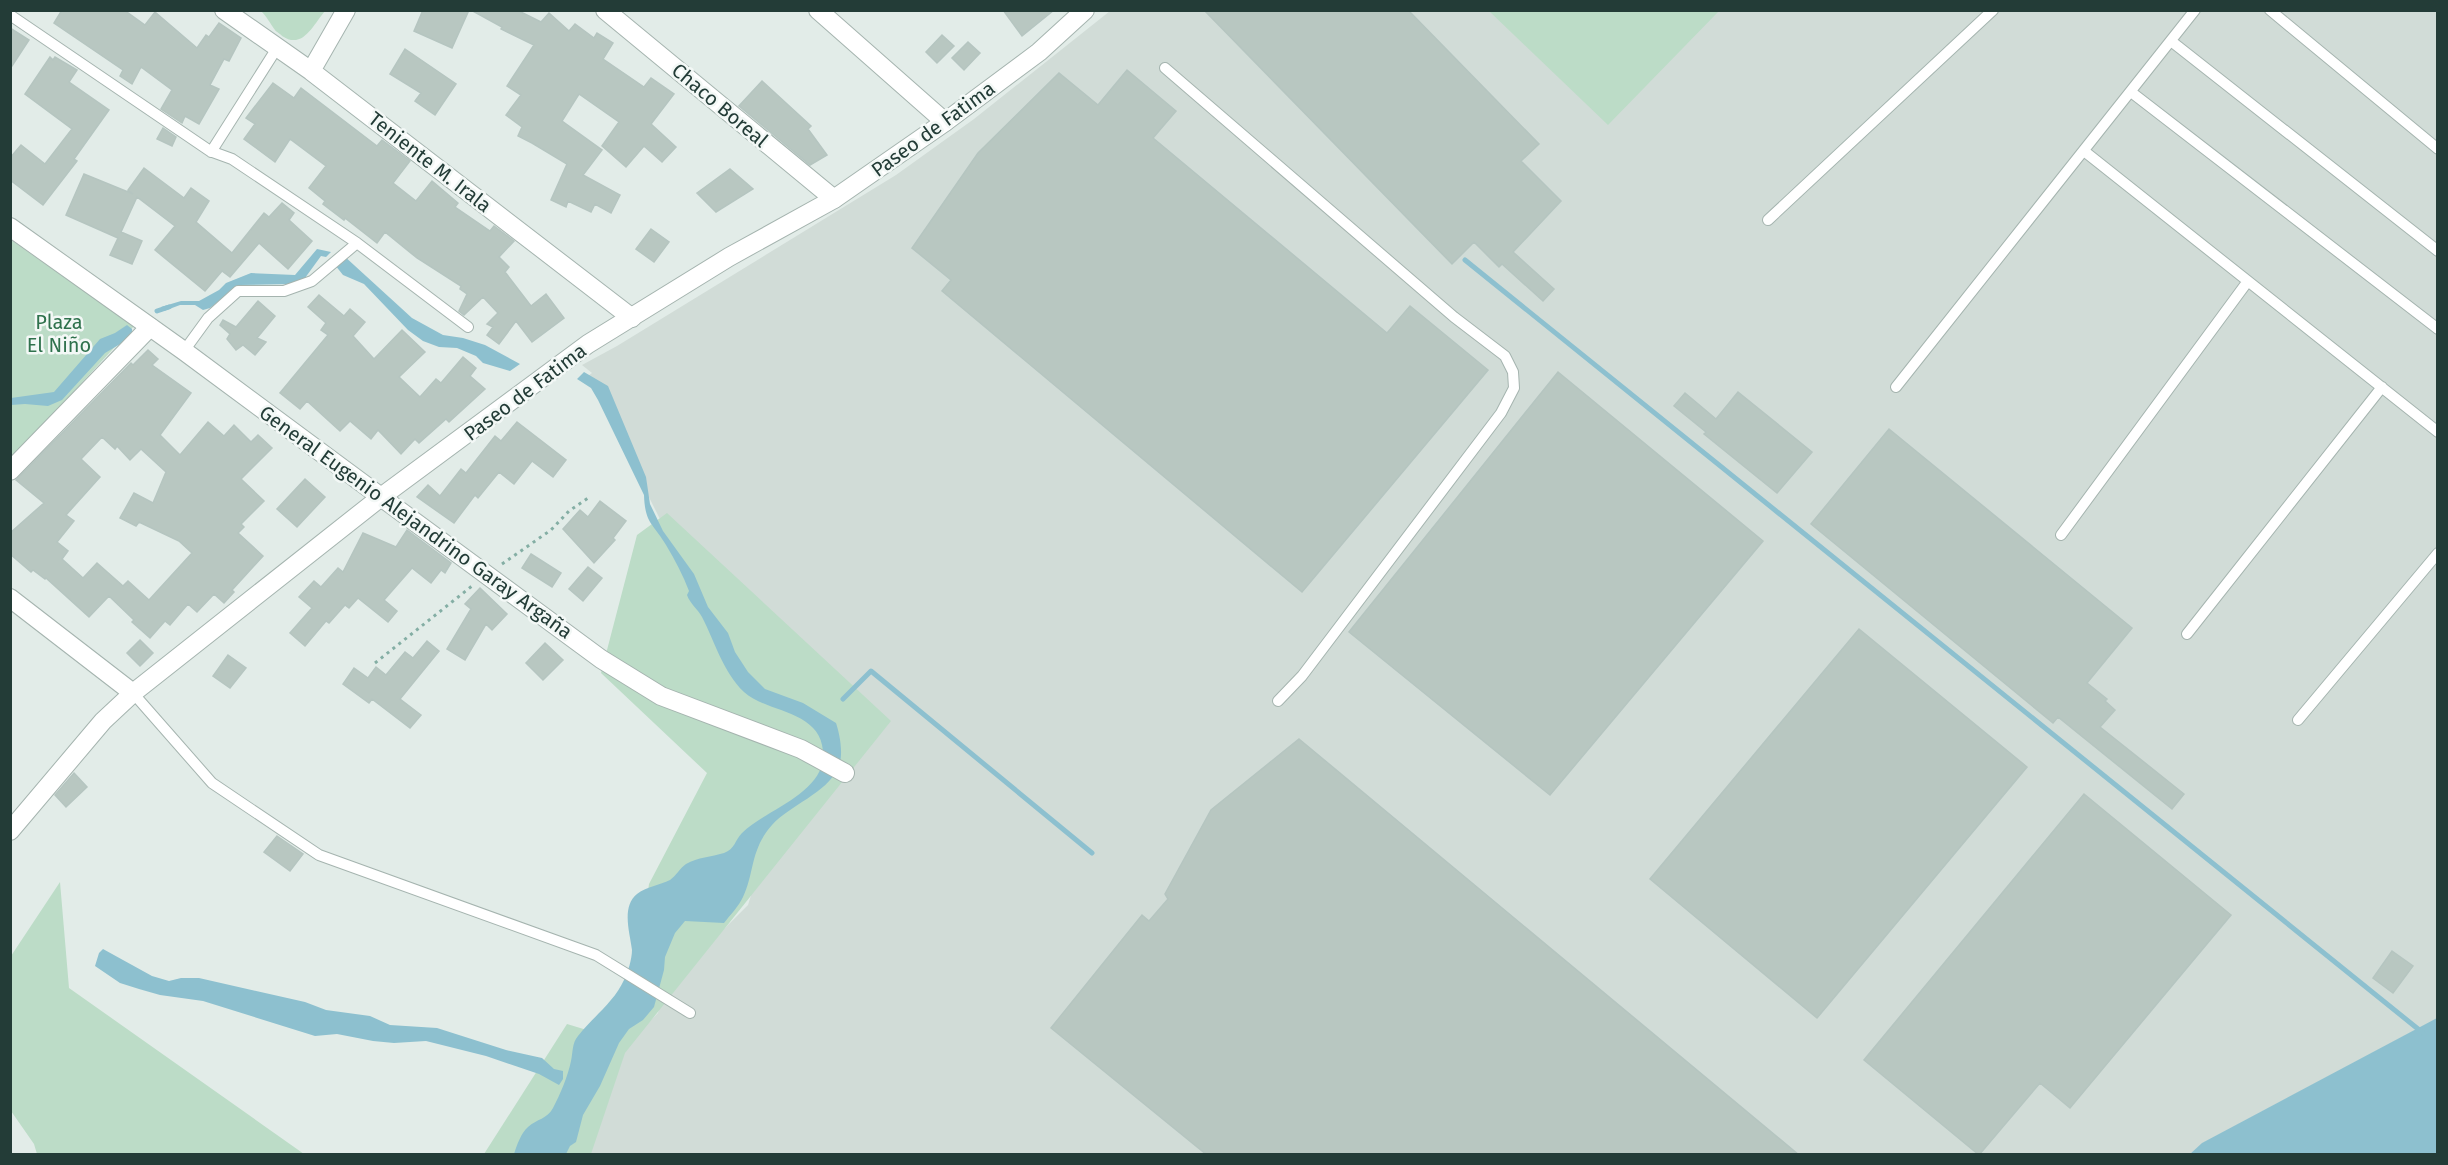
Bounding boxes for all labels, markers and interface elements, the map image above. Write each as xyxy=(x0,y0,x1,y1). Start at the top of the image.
street label: Chaco Boreal xyxy=(667,58,773,152)
street label: Paseo de Fatima xyxy=(866,76,1000,182)
street label: Teniente M. Irala xyxy=(364,107,496,217)
park label: Plaza El Niño xyxy=(27,310,91,357)
street label: Paseo de Fatima xyxy=(459,338,591,446)
street label: General Eugenio Alejandrino Garay Argaña xyxy=(255,400,577,644)

